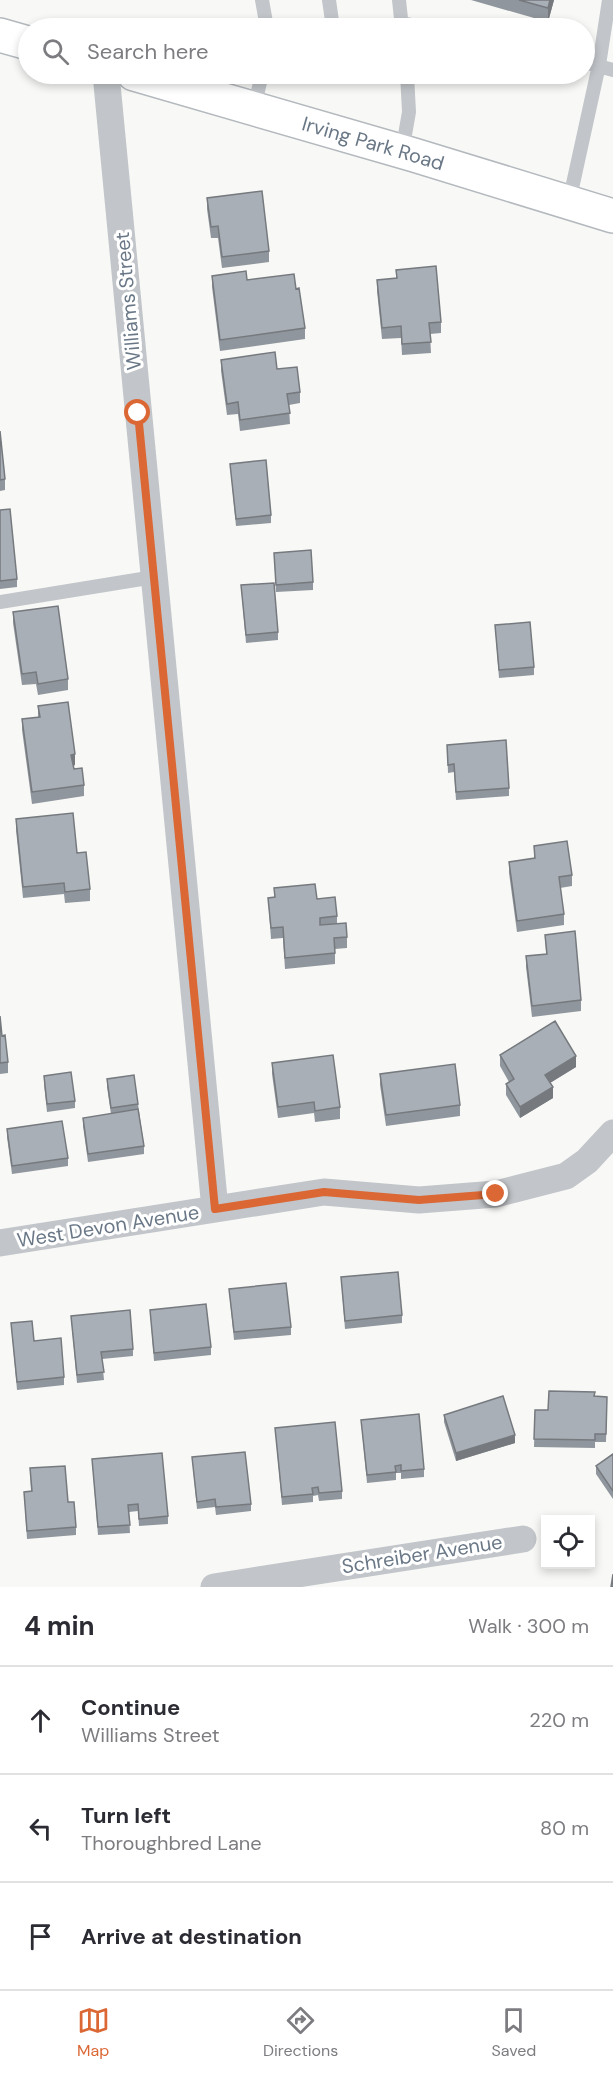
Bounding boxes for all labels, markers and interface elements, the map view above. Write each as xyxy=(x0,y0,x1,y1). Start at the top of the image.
search box xyxy=(18,18,595,84)
icon: search xyxy=(39,35,72,68)
text: Search here xyxy=(87,37,208,66)
street label: Irving Park Road xyxy=(299,110,447,177)
street label: Williams Street xyxy=(109,231,147,371)
route start xyxy=(124,399,150,425)
route end xyxy=(482,1180,508,1206)
street label: West Devon Avenue xyxy=(15,1199,201,1253)
map controls xyxy=(541,1515,595,1569)
button: locate xyxy=(541,1515,595,1569)
street label: Schreiber Avenue xyxy=(340,1528,504,1580)
text: 4 min xyxy=(24,1609,95,1643)
text: Walk · 300 m xyxy=(468,1613,589,1639)
text: Continue xyxy=(81,1693,180,1722)
icon: ahead xyxy=(24,1704,57,1737)
text: 220 m xyxy=(529,1707,589,1733)
text: Williams Street xyxy=(81,1722,220,1748)
text: Turn left xyxy=(81,1801,171,1830)
icon: left xyxy=(24,1812,57,1845)
text: 80 m xyxy=(540,1815,589,1841)
text: Thoroughbred Lane xyxy=(81,1830,262,1856)
icon: arrive xyxy=(24,1920,57,1953)
text: Arrive at destination xyxy=(81,1922,302,1951)
tab: Map xyxy=(77,2004,110,2061)
tab: Directions xyxy=(263,2004,338,2061)
tab: Saved xyxy=(492,2004,536,2061)

